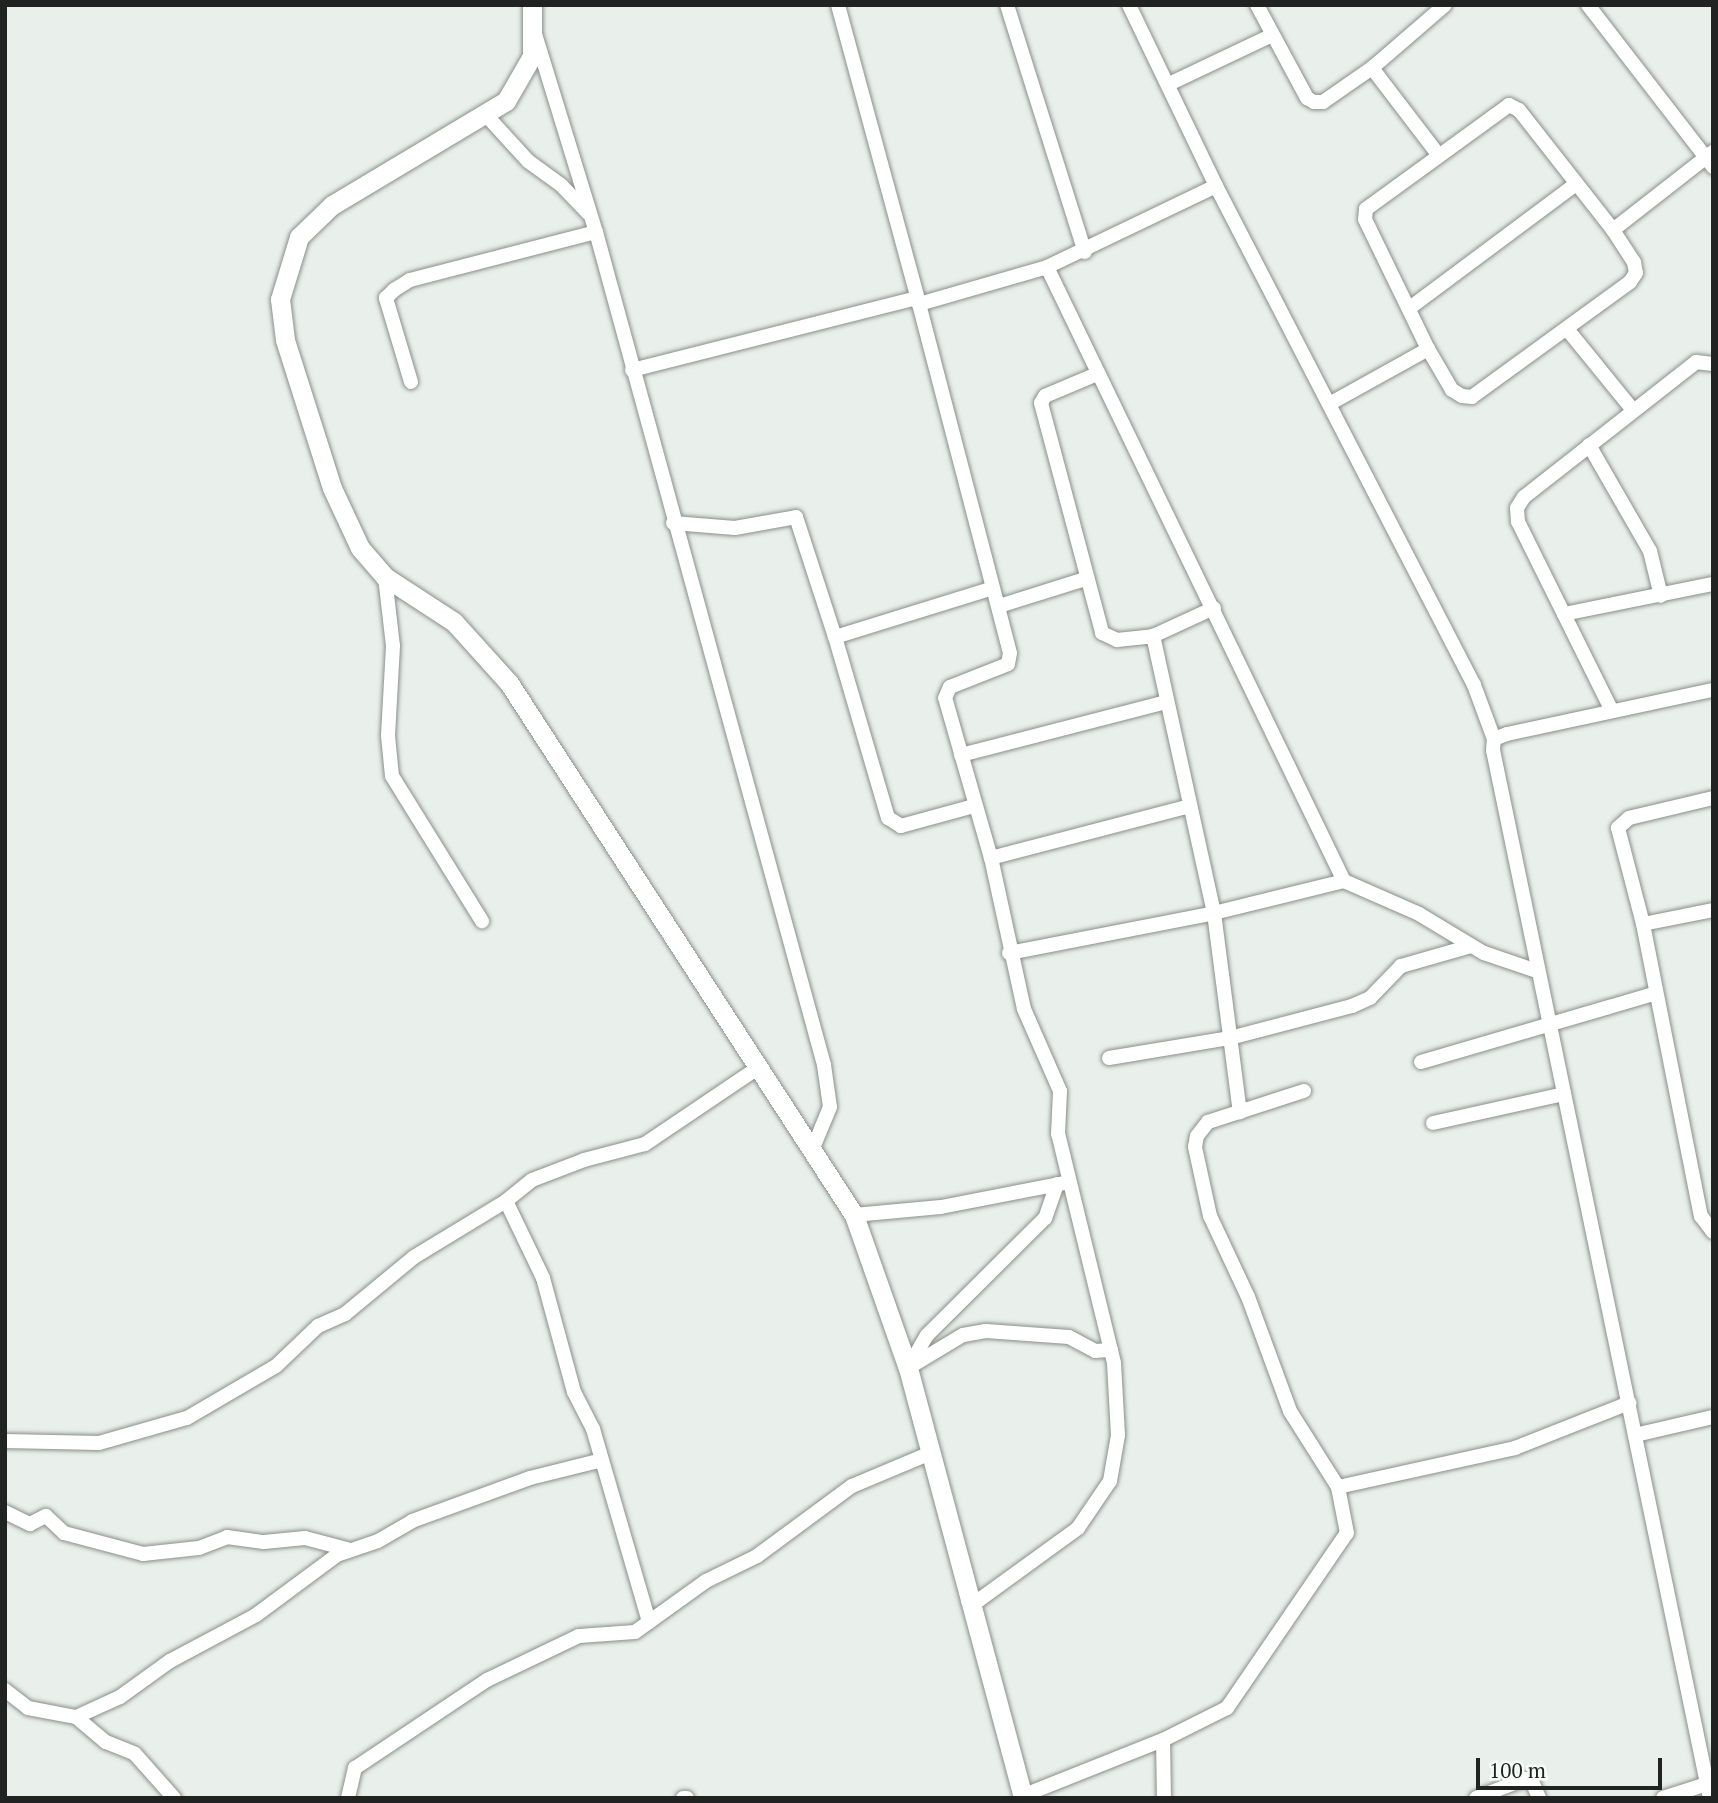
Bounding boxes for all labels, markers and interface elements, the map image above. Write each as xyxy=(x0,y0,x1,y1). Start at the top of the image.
scale bar xyxy=(1480,1744,1666,1788)
text: 100 m xyxy=(1489,1756,1546,1784)

